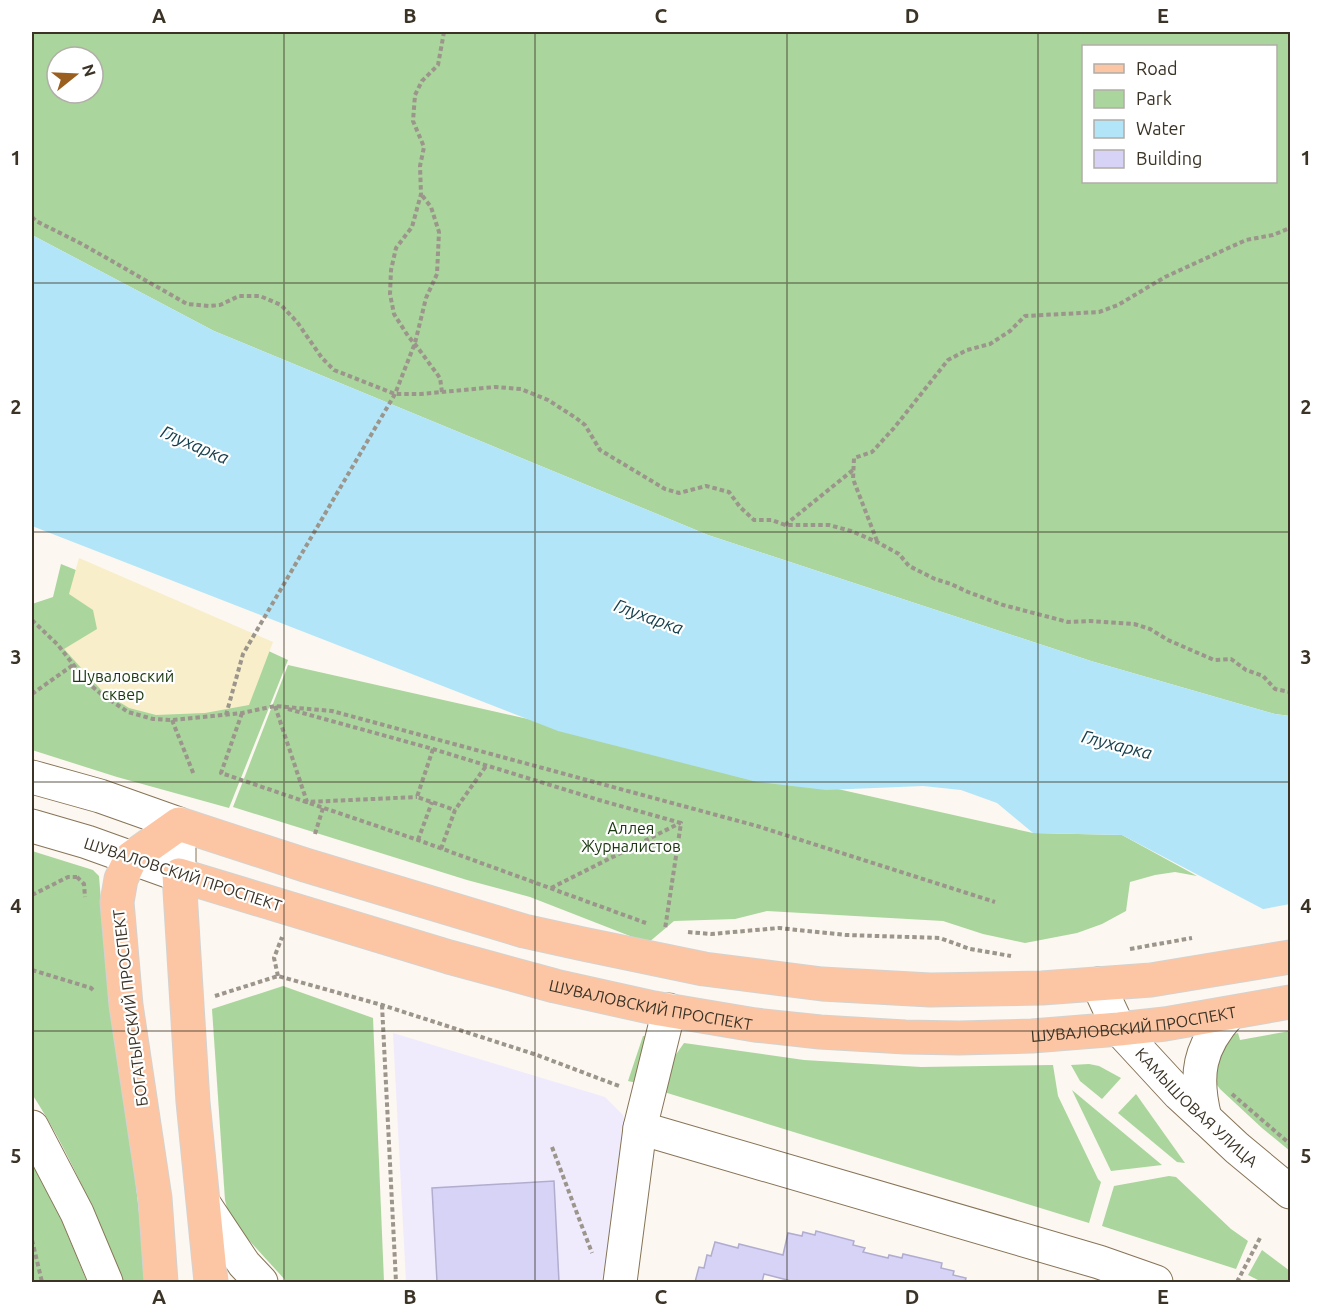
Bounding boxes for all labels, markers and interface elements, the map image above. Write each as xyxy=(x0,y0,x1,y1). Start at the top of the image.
text: A xyxy=(152,4,166,27)
text: B xyxy=(403,4,417,27)
text: C xyxy=(655,4,668,27)
text: D xyxy=(905,4,919,27)
text: E xyxy=(1157,4,1169,27)
north arrow xyxy=(45,45,105,105)
legend xyxy=(1082,45,1277,183)
text: Road xyxy=(1136,58,1178,78)
text: N xyxy=(79,62,100,79)
text: Park xyxy=(1136,88,1172,108)
text: Water xyxy=(1136,118,1186,138)
text: 1 xyxy=(10,146,22,169)
text: 1 xyxy=(1300,146,1312,169)
text: Building xyxy=(1136,148,1202,168)
text: 2 xyxy=(10,395,22,418)
text: 2 xyxy=(1300,395,1312,418)
water label: Глухарка xyxy=(158,421,232,467)
water label: Глухарка xyxy=(612,594,686,638)
text: 3 xyxy=(10,645,22,668)
text: 3 xyxy=(1300,645,1312,668)
park label: Шуваловский сквер xyxy=(72,667,174,703)
water label: Глухарка xyxy=(1080,726,1155,762)
park label: Аллея Журналистов xyxy=(581,819,681,855)
street label: ШУВАЛОВСКИЙ ПРОСПЕКТ xyxy=(82,833,285,915)
text: 4 xyxy=(10,894,22,917)
text: 4 xyxy=(1300,894,1312,917)
street label: БОГАТЫРСКИЙ ПРОСПЕКТ xyxy=(108,908,151,1108)
street label: ШУВАЛОВСКИЙ ПРОСПЕКТ xyxy=(547,976,754,1033)
street label: ШУВАЛОВСКИЙ ПРОСПЕКТ xyxy=(1030,1003,1238,1045)
street label: КАМЫШОВАЯ УЛИЦА xyxy=(1132,1044,1262,1171)
text: 5 xyxy=(10,1144,22,1167)
text: 5 xyxy=(1300,1144,1312,1167)
text: A xyxy=(152,1285,166,1308)
text: B xyxy=(403,1285,417,1308)
text: C xyxy=(655,1285,668,1308)
text: D xyxy=(905,1285,919,1308)
text: E xyxy=(1157,1285,1169,1308)

